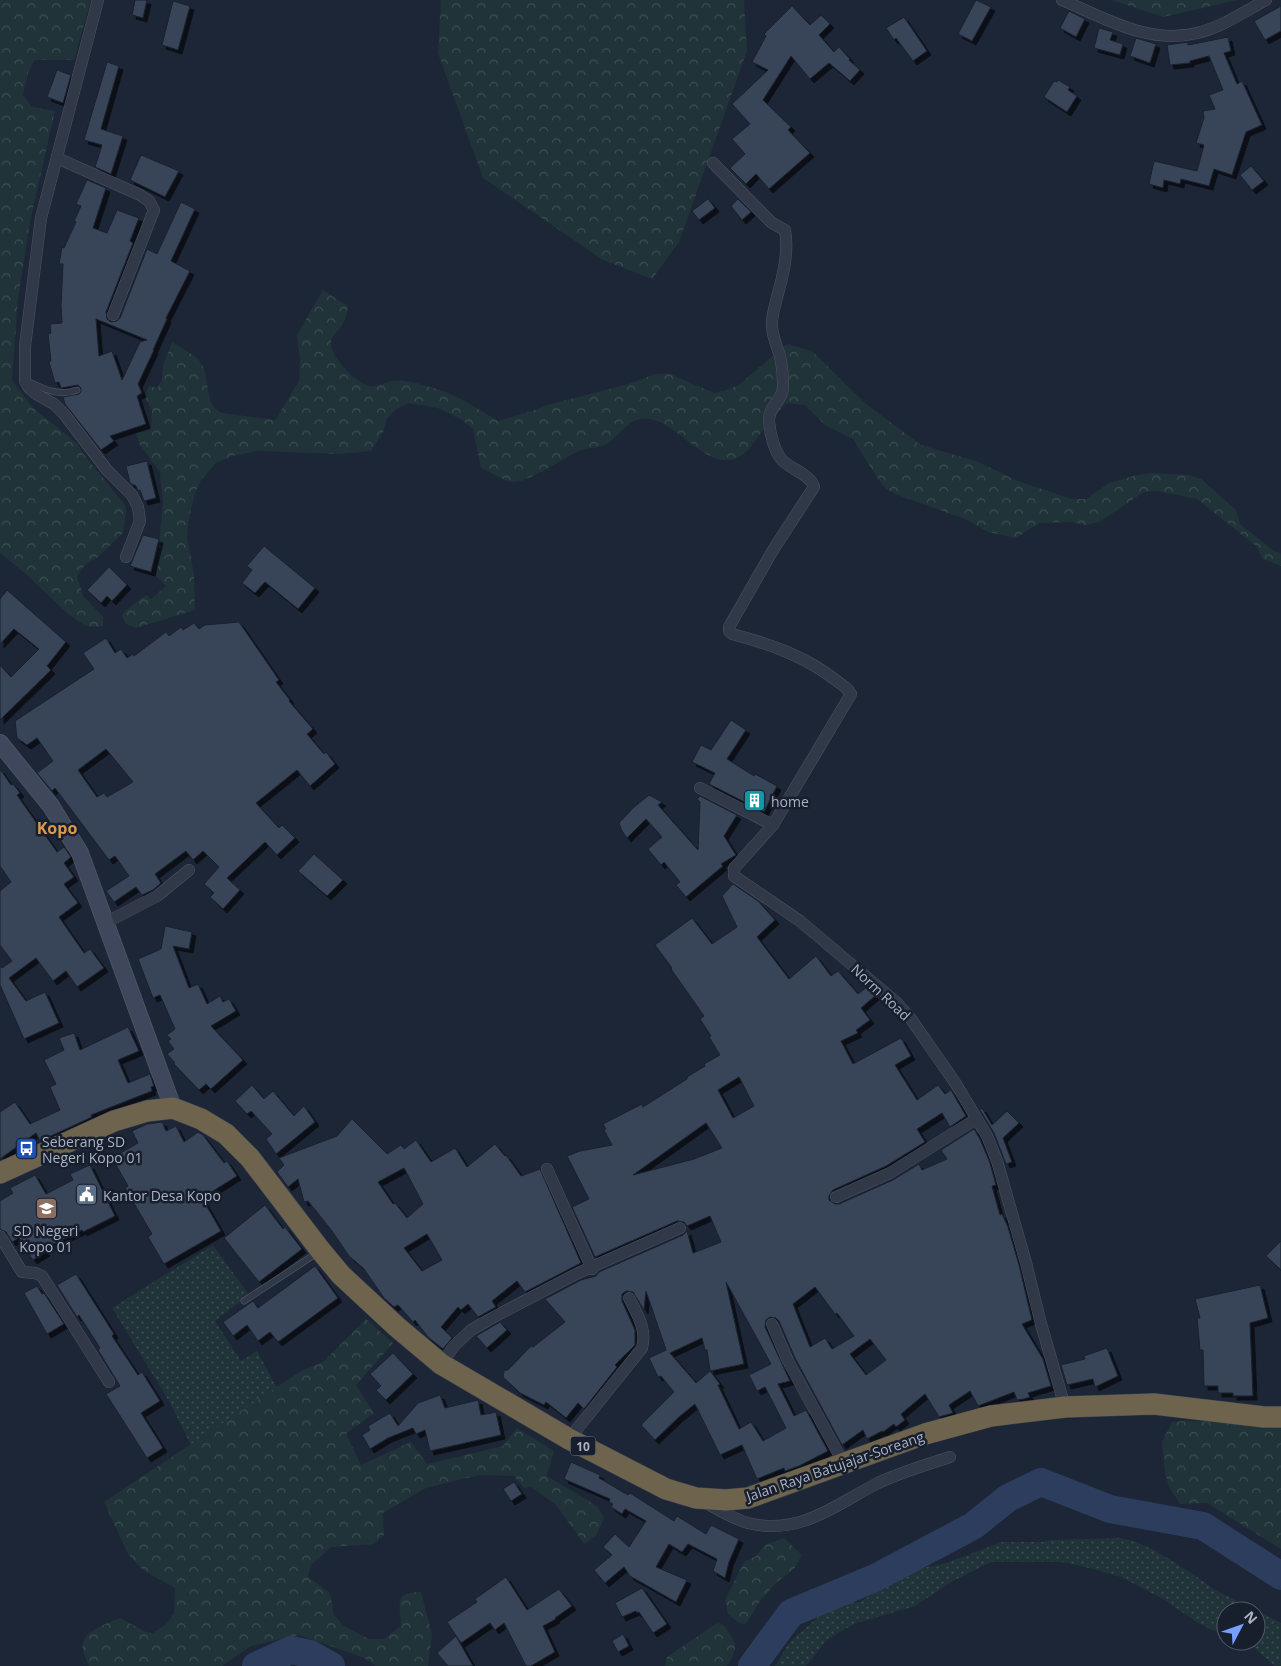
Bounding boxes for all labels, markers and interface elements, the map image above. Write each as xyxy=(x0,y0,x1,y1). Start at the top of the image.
building icon: home xyxy=(743,789,767,813)
place label: home xyxy=(771,792,809,811)
district label: Kopo xyxy=(37,817,77,839)
street label: Norm Road xyxy=(847,960,915,1024)
place label: Seberang SD Negeri Kopo 01 xyxy=(42,1132,142,1167)
bus stop icon: Seberang SD Negeri Kopo 01 xyxy=(14,1137,38,1161)
public building icon: Kantor Desa Kopo xyxy=(75,1183,99,1207)
place label: Kantor Desa Kopo xyxy=(103,1186,221,1205)
school or university icon: SD Negeri Kopo 01 xyxy=(34,1196,58,1220)
place label: SD Negeri Kopo 01 xyxy=(14,1221,78,1256)
street label: Jalan Raya Batujajar-Soreang xyxy=(742,1426,927,1506)
road number: 10 xyxy=(570,1436,596,1455)
north arrow xyxy=(1216,1601,1266,1651)
text: N xyxy=(1240,1607,1262,1628)

